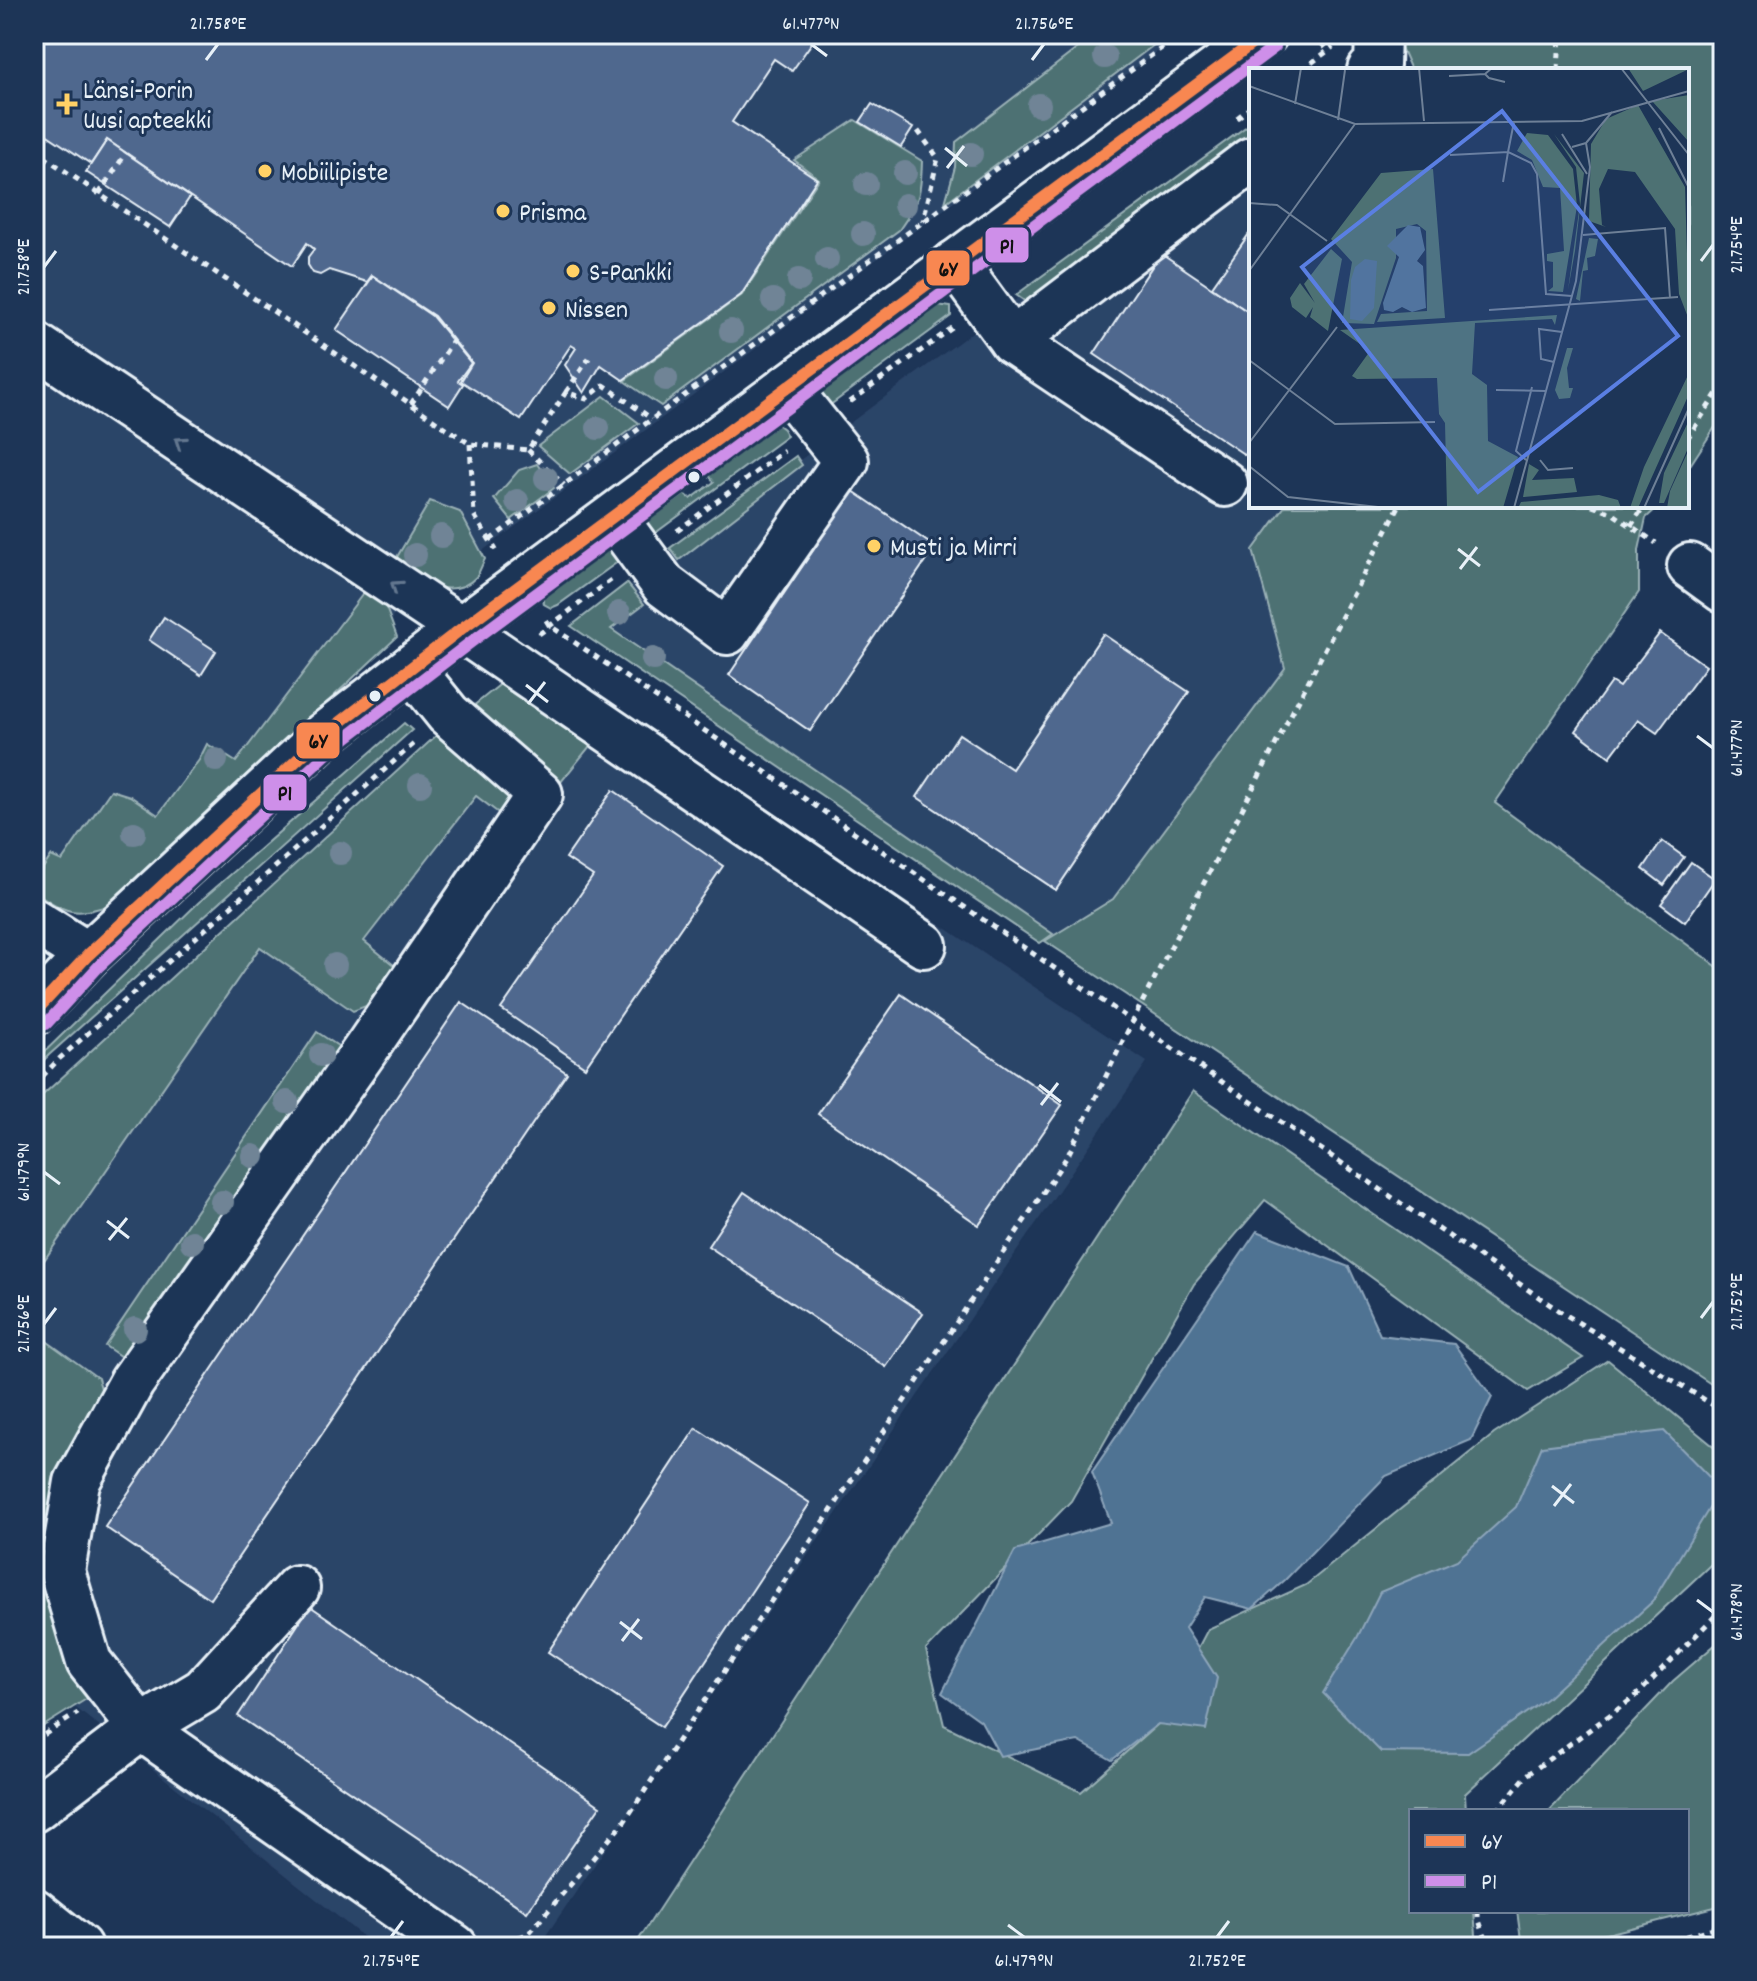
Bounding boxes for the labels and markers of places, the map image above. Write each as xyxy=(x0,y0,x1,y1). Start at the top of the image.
place label: Länsi-Porin Uusi apteekki xyxy=(83,74,211,141)
marker: Länsi-Porin Uusi apteekki xyxy=(58,95,76,113)
place label: Mobiilipiste xyxy=(281,156,388,193)
marker: Mobiilipiste xyxy=(256,162,274,180)
place label: Prisma xyxy=(519,196,587,233)
marker: Prisma xyxy=(494,202,512,220)
place label: S-Pankki xyxy=(589,256,672,293)
marker: S-Pankki xyxy=(564,262,582,280)
place label: Nissen xyxy=(565,293,628,330)
marker: Nissen xyxy=(540,299,558,317)
unlabelled marker xyxy=(686,469,702,485)
place label: Musti ja Mirri xyxy=(890,531,1017,568)
marker: Musti ja Mirri xyxy=(865,537,883,555)
unlabelled marker xyxy=(367,688,383,704)

